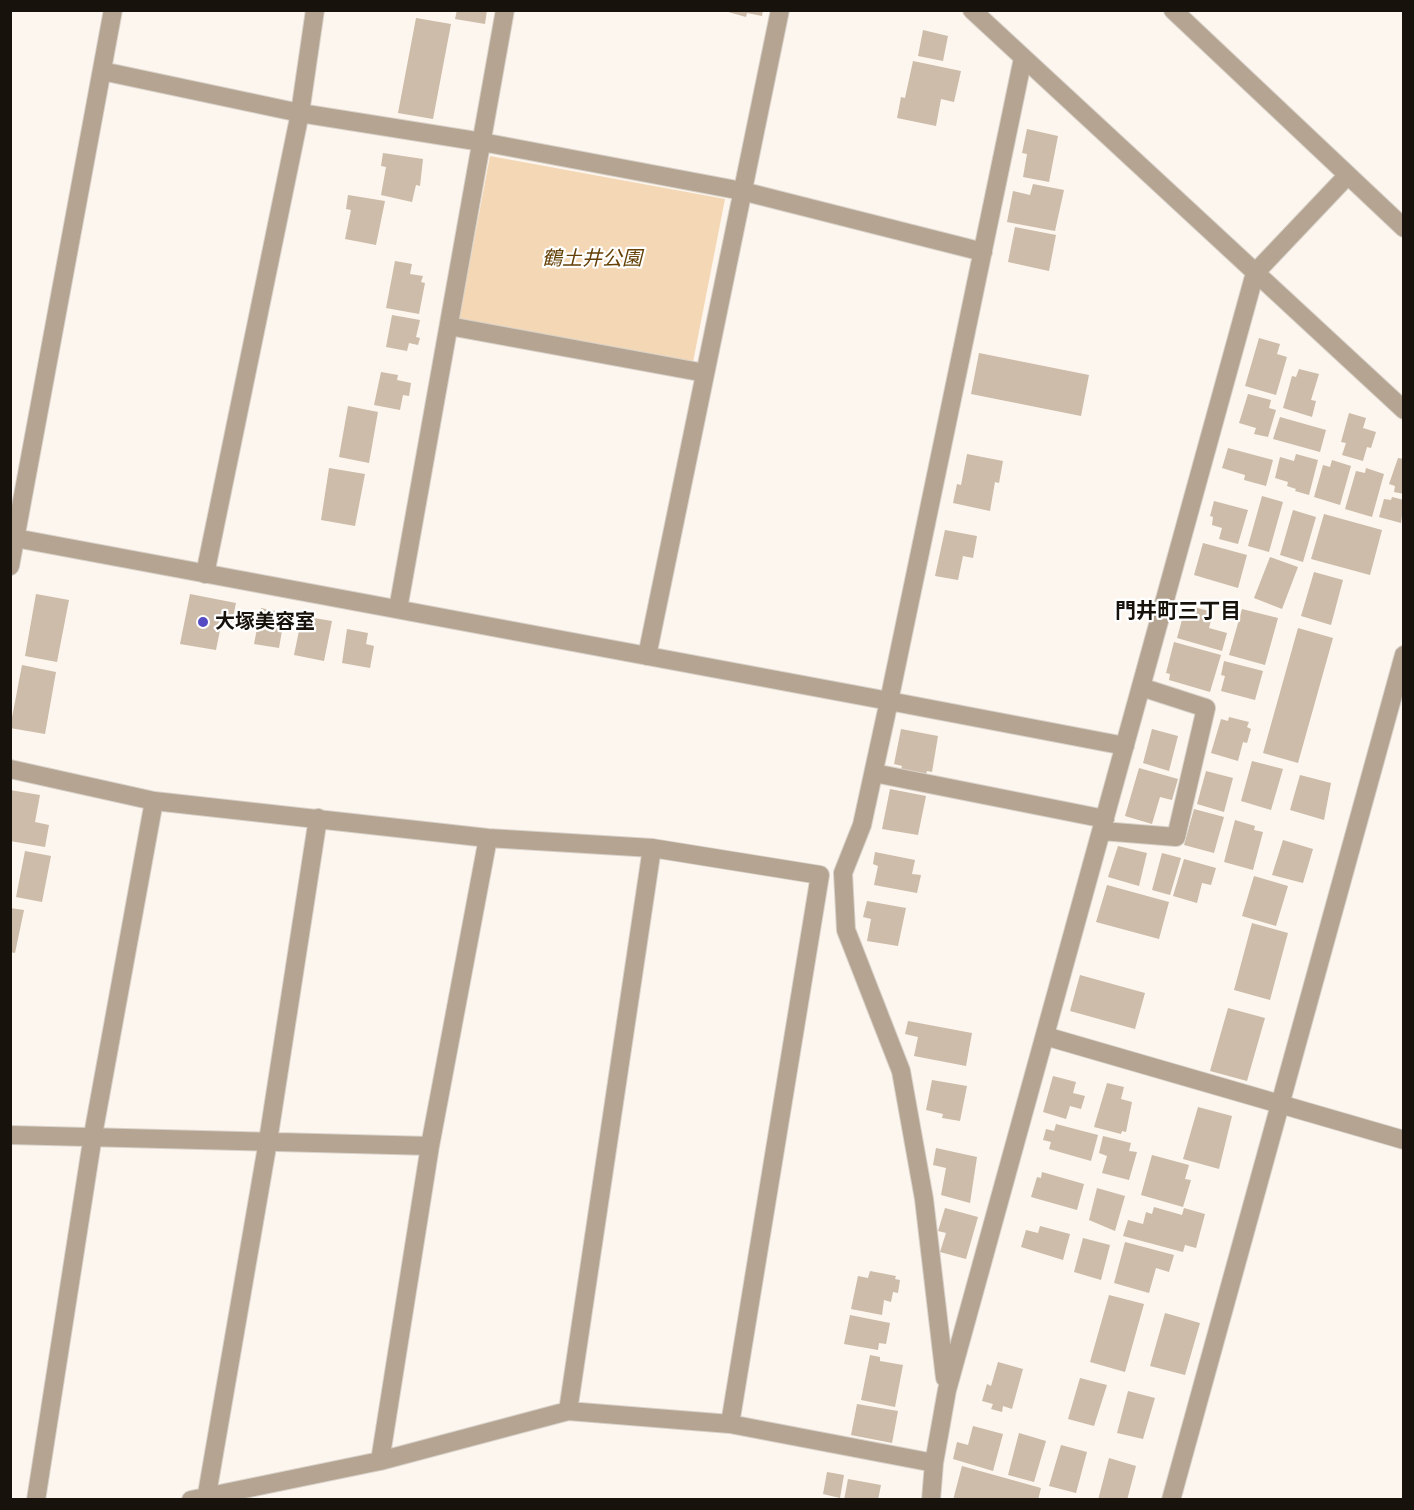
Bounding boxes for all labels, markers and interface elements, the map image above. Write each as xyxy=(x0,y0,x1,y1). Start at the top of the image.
park label: 鶴土井公園 xyxy=(542,247,642,271)
district label: 門井町三丁目 xyxy=(1115,598,1241,624)
place label: 大塚美容室 xyxy=(215,610,315,634)
marker: 大塚美容室 xyxy=(196,615,210,629)

